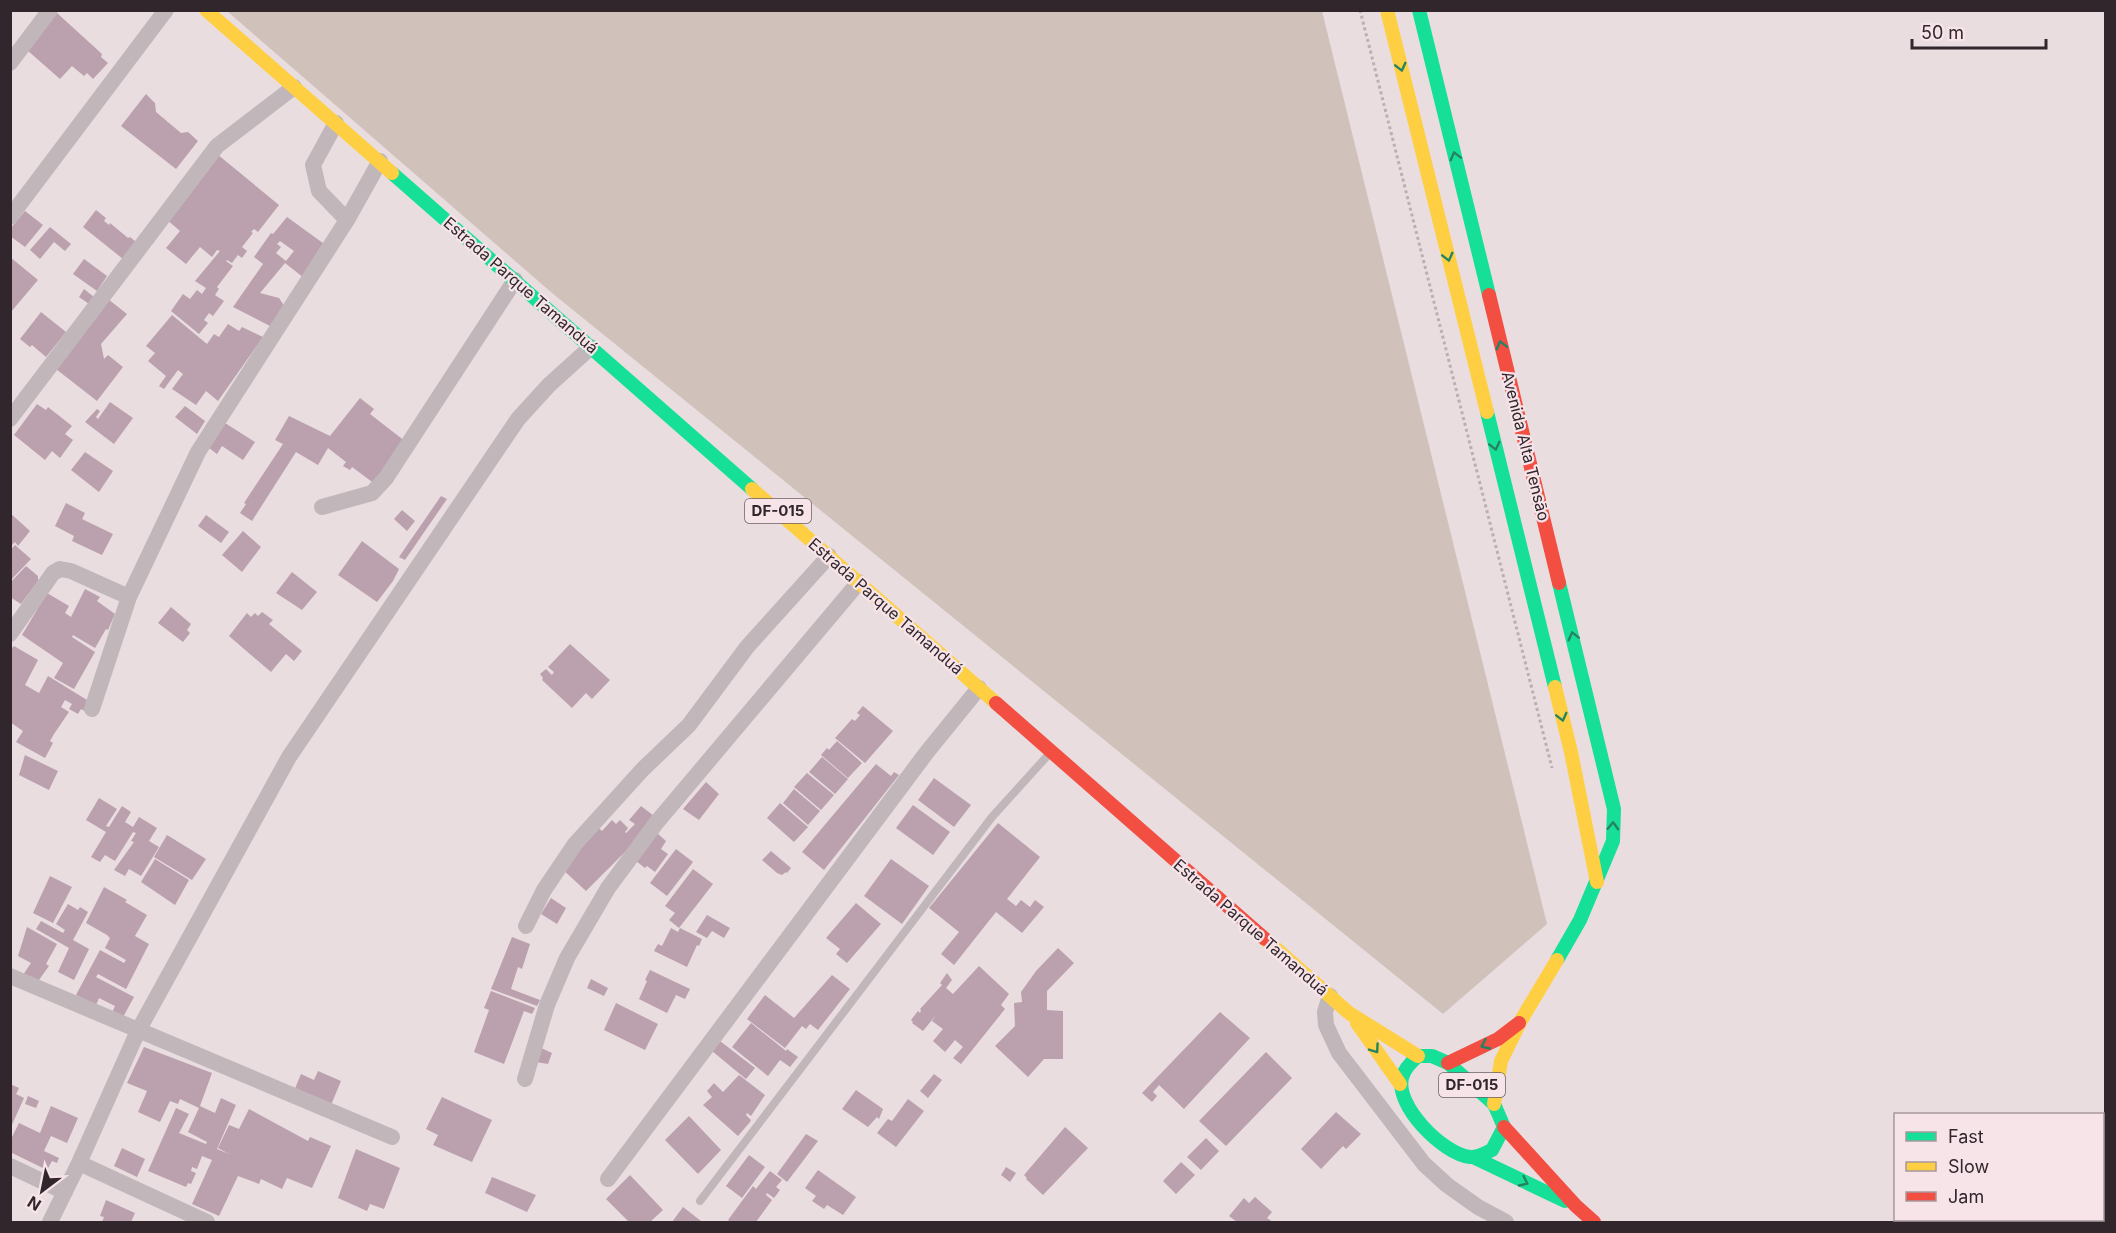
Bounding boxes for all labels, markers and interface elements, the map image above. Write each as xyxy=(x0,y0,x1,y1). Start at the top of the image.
scale bar xyxy=(1912,12,2046,50)
text: 50 m xyxy=(1921,22,1964,43)
one-way arrow xyxy=(1394,62,1407,72)
one-way arrow xyxy=(1449,151,1462,161)
street label: Estrada Parque Tamanduá xyxy=(440,212,602,358)
one-way arrow xyxy=(1441,251,1454,261)
one-way arrow xyxy=(1496,340,1509,350)
street label: Avenida Alta Tensāo xyxy=(1498,369,1554,523)
one-way arrow xyxy=(1487,441,1500,451)
road number: DF-015 xyxy=(745,499,811,523)
street label: Estrada Parque Tamanduá xyxy=(805,533,967,679)
one-way arrow xyxy=(1567,632,1580,642)
one-way arrow xyxy=(1554,712,1567,722)
one-way arrow xyxy=(1607,822,1620,831)
street label: Estrada Parque Tamanduá xyxy=(1170,854,1332,1000)
one-way arrow xyxy=(1481,1037,1492,1049)
one-way arrow xyxy=(1368,1042,1379,1053)
road number: DF-015 xyxy=(1439,1073,1505,1097)
legend xyxy=(1894,1113,2104,1221)
text: Fast xyxy=(1948,1126,1984,1147)
text: Slow xyxy=(1948,1156,1989,1177)
north arrow xyxy=(12,1161,72,1221)
one-way arrow xyxy=(1518,1174,1529,1186)
text: Jam xyxy=(1948,1186,1984,1207)
text: N xyxy=(24,1192,45,1215)

